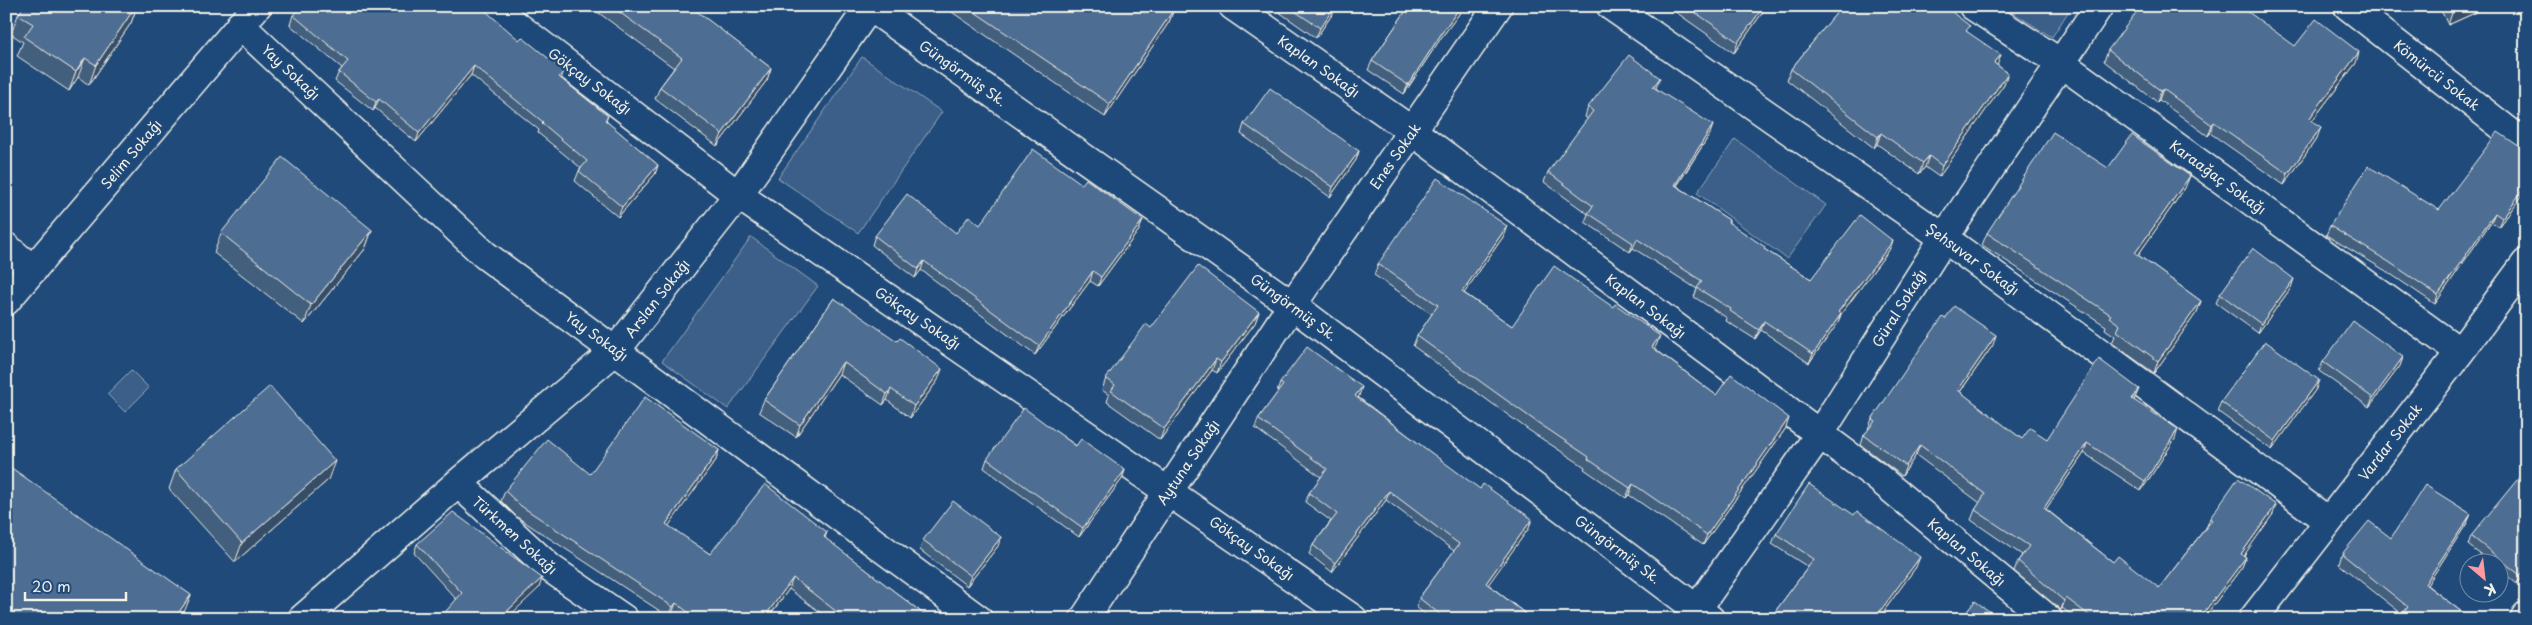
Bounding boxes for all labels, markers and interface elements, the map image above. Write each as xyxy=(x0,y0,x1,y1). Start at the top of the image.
street label: Kaplan Sokağı xyxy=(1274,30,1364,102)
street label: Güngörmüş Sk. xyxy=(915,35,1011,111)
street label: Kömürcü Sokak xyxy=(2389,35,2485,115)
street label: Yay Sokağı xyxy=(257,39,325,105)
street label: Gökçay Sokağı xyxy=(544,43,636,119)
street label: Selim Sokağı xyxy=(96,115,166,193)
street label: Enes Sokak xyxy=(1364,119,1426,193)
street label: Karaağaç Sokağı xyxy=(2165,135,2271,219)
street label: Şehsuvar Sokağı xyxy=(1922,218,2024,300)
street label: Arslan Sokağı xyxy=(620,254,694,342)
street label: Güral Sokağı xyxy=(1867,265,1931,351)
street label: Güngörmüş Sk. xyxy=(1246,268,1342,346)
street label: Kaplan Sokağı xyxy=(1601,269,1691,343)
street label: Gökçay Sokağı xyxy=(871,281,965,355)
street label: Yay Sokağı xyxy=(561,306,633,366)
street label: Vardar Sokak xyxy=(2353,399,2427,485)
street label: Aytuna Sokağı xyxy=(1152,415,1224,509)
street label: Türkmen Sokağı xyxy=(468,491,562,579)
street label: Güngörmüş Sk. xyxy=(1571,510,1665,588)
street label: Gökçay Sokağı xyxy=(1205,511,1299,585)
street label: Kaplan Sokağı xyxy=(1923,513,2011,591)
north arrow xyxy=(2460,552,2510,602)
scale bar xyxy=(25,570,126,602)
text: 20 m xyxy=(32,574,71,597)
text: K xyxy=(2481,578,2500,602)

